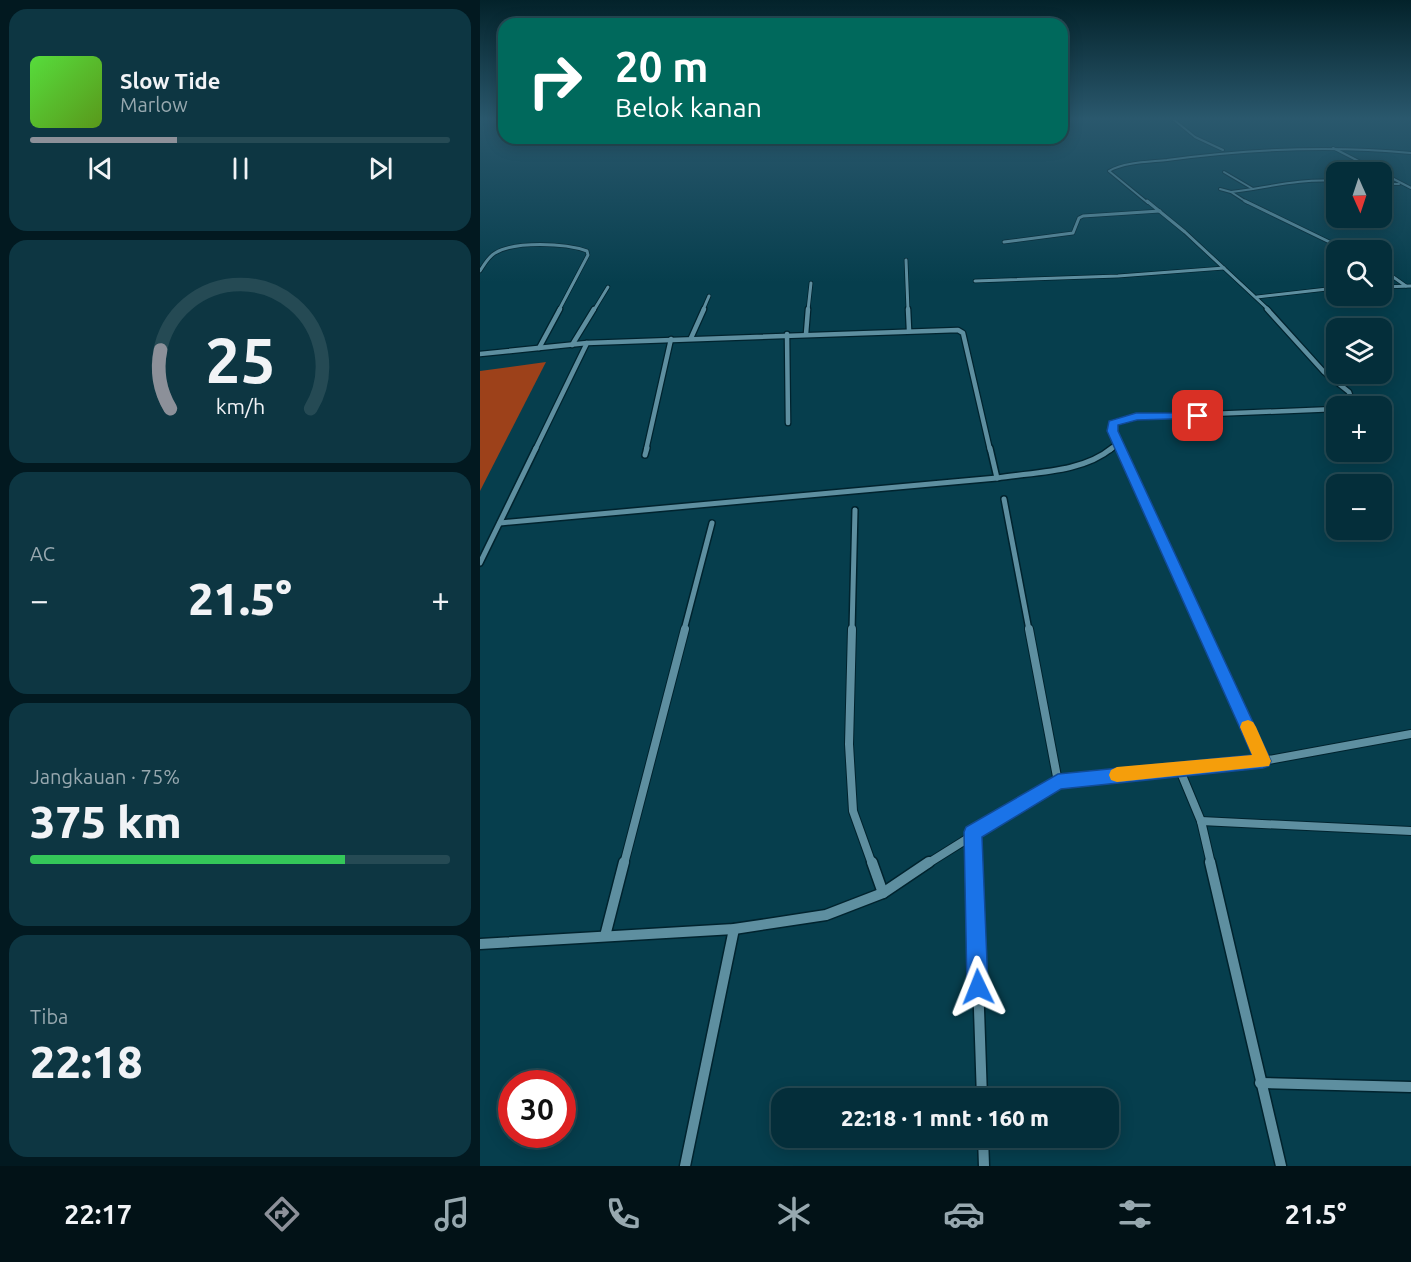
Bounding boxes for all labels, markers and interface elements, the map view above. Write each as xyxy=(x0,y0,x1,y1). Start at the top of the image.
icon: right xyxy=(516,42,594,120)
text: 20 m xyxy=(615,43,709,90)
text: Slow Tide xyxy=(120,68,220,93)
text: Belok kanan xyxy=(615,92,762,122)
text: Marlow xyxy=(120,93,188,116)
icon: previous xyxy=(84,152,117,185)
icon: pause xyxy=(224,152,257,185)
icon: next xyxy=(364,152,397,185)
north arrow xyxy=(1326,162,1392,228)
map controls xyxy=(1326,162,1392,540)
button: search xyxy=(1326,240,1392,306)
button: layers xyxy=(1326,318,1392,384)
text: 25 xyxy=(205,325,275,395)
pin xyxy=(1172,390,1223,441)
text: km/h xyxy=(215,394,265,418)
button: + xyxy=(1326,396,1392,462)
icon: arrive xyxy=(1181,399,1214,432)
button: − xyxy=(1326,474,1392,540)
text: AC xyxy=(30,542,55,565)
text: 21.5° xyxy=(188,573,292,624)
text: − xyxy=(30,581,49,618)
text: + xyxy=(431,581,450,618)
text: Jangkauan · 75% xyxy=(30,765,180,788)
text: 375 km xyxy=(30,796,182,847)
position arrow xyxy=(946,955,1010,1019)
text: Tiba xyxy=(30,1005,68,1028)
text: 22:18 xyxy=(30,1036,143,1087)
speed limit sign: 30 xyxy=(498,1070,576,1148)
text: 22:18 · 1 mnt · 160 m xyxy=(841,1105,1049,1130)
icon: directions xyxy=(261,1193,303,1235)
icon: music xyxy=(431,1193,473,1235)
icon: phone xyxy=(602,1193,644,1235)
icon: climate xyxy=(773,1193,815,1235)
icon: car xyxy=(943,1193,985,1235)
icon: filters xyxy=(1114,1193,1156,1235)
text: 22:17 xyxy=(64,1199,132,1229)
text: 21.5° xyxy=(1285,1199,1347,1229)

